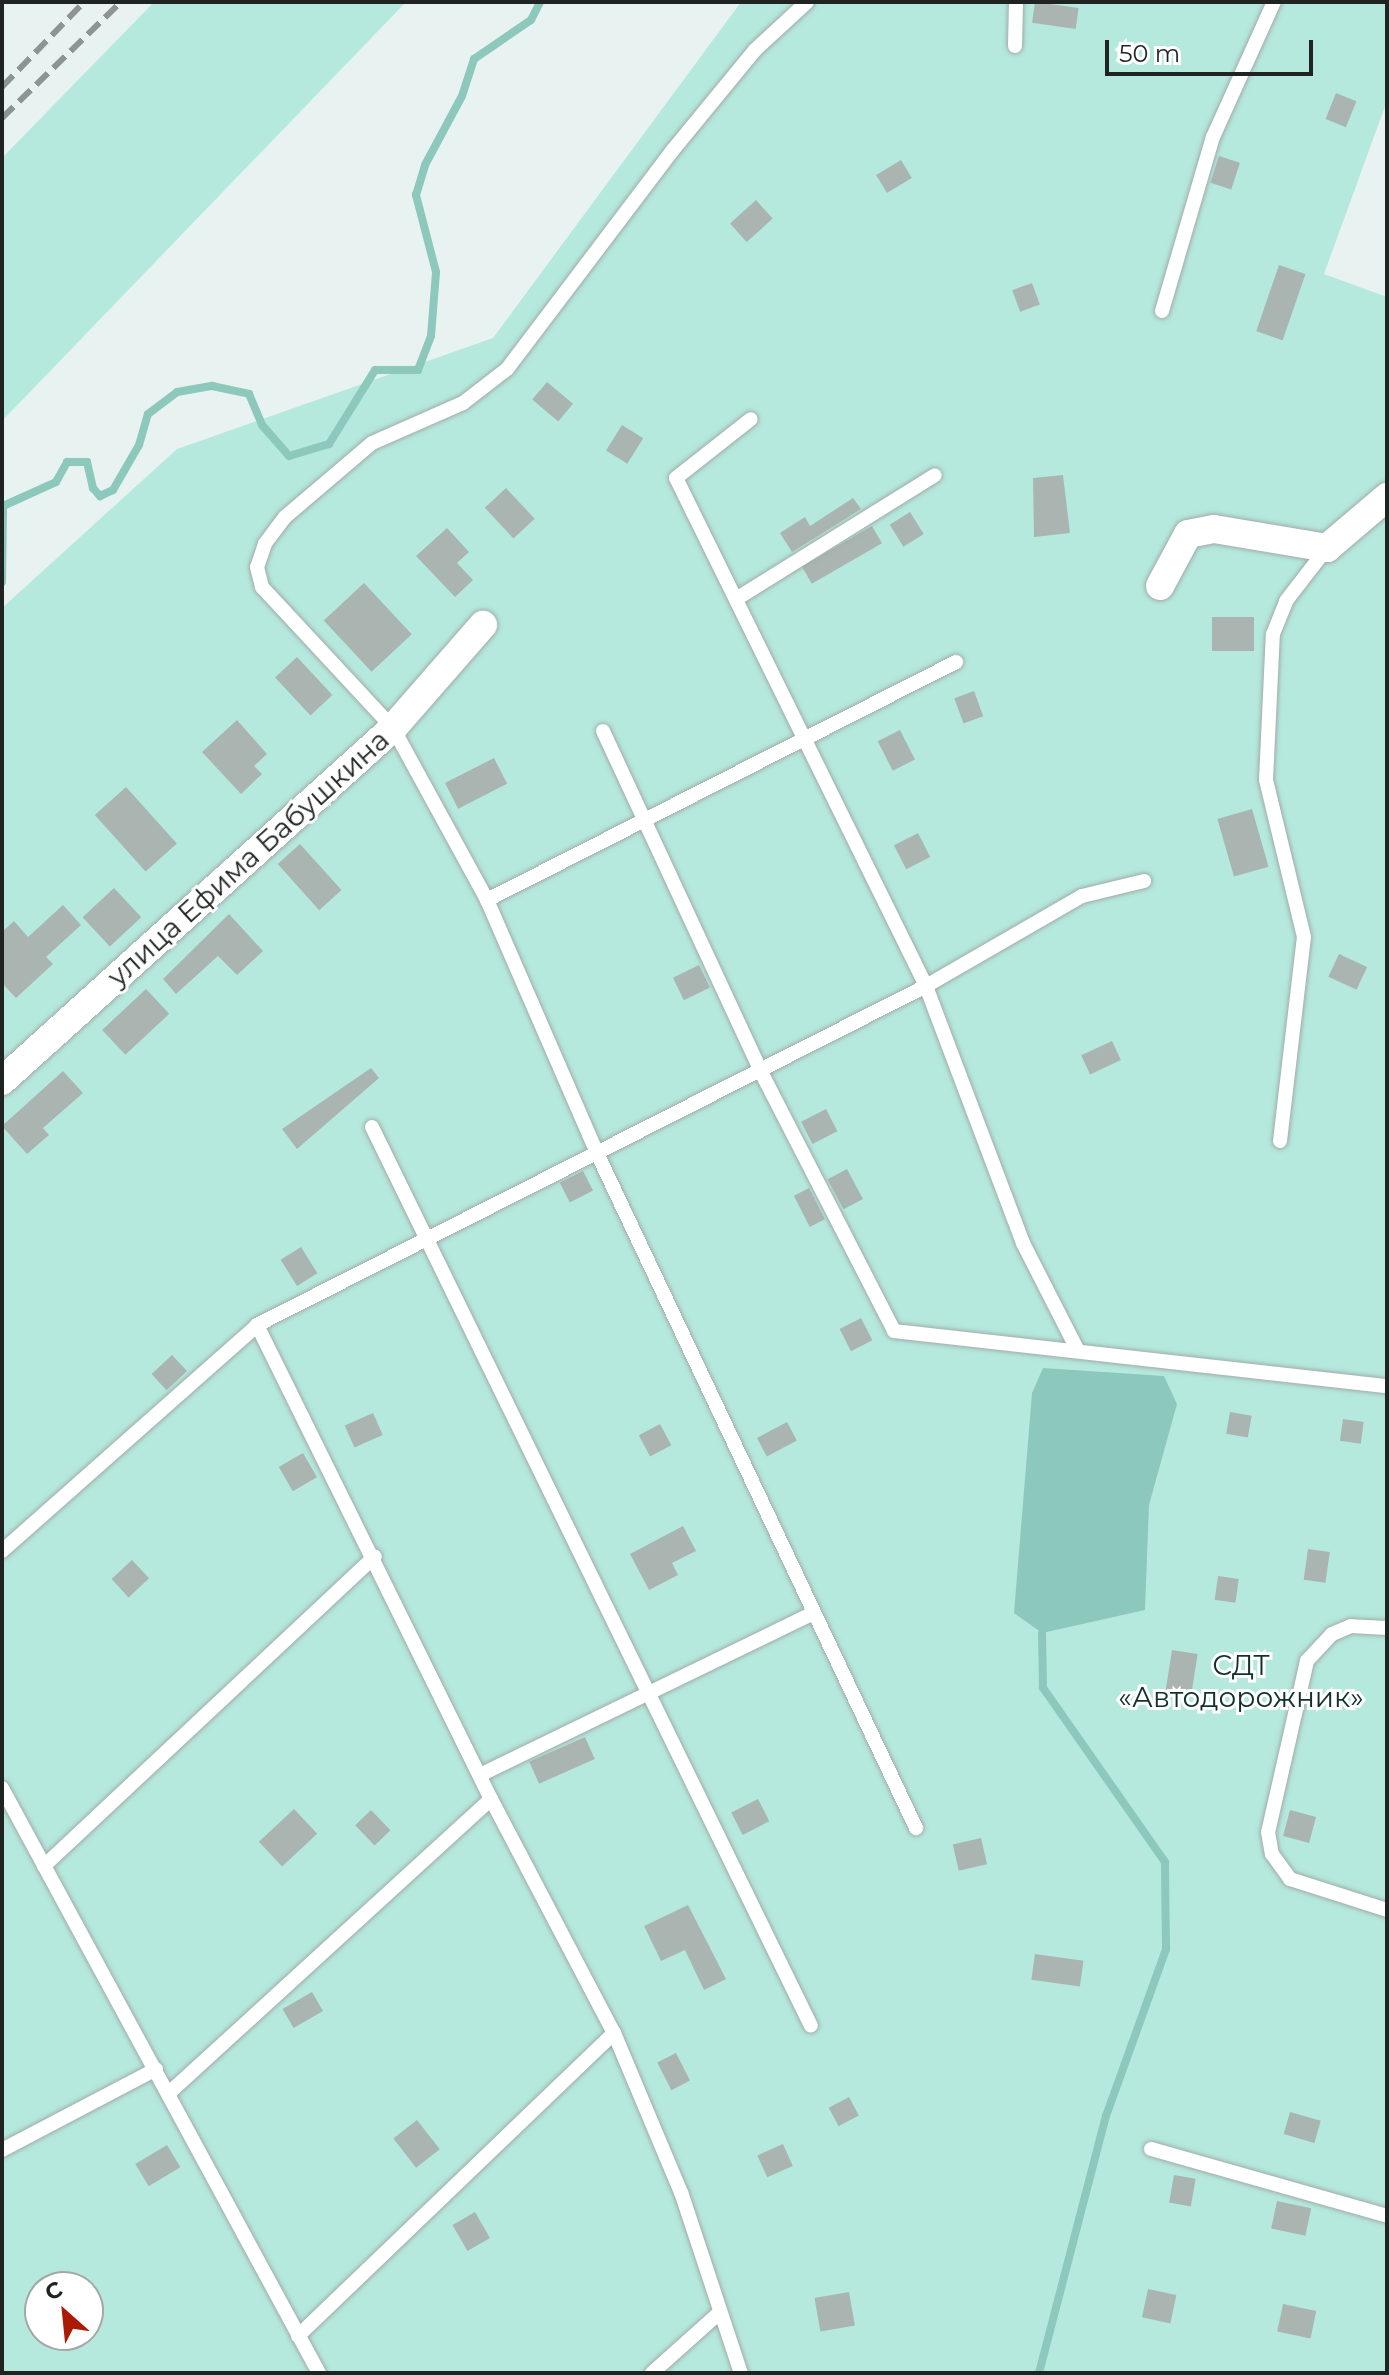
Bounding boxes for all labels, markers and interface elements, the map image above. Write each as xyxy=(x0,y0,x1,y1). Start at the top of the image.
scale bar xyxy=(1109,24,1317,74)
text: 50 m xyxy=(1119,39,1180,68)
street label: улица Ефима Бабушкина xyxy=(100,723,396,993)
park label: СДТ «Автодорожник» xyxy=(1118,1648,1364,1714)
north arrow xyxy=(24,2271,104,2351)
text: С xyxy=(41,2275,67,2307)

